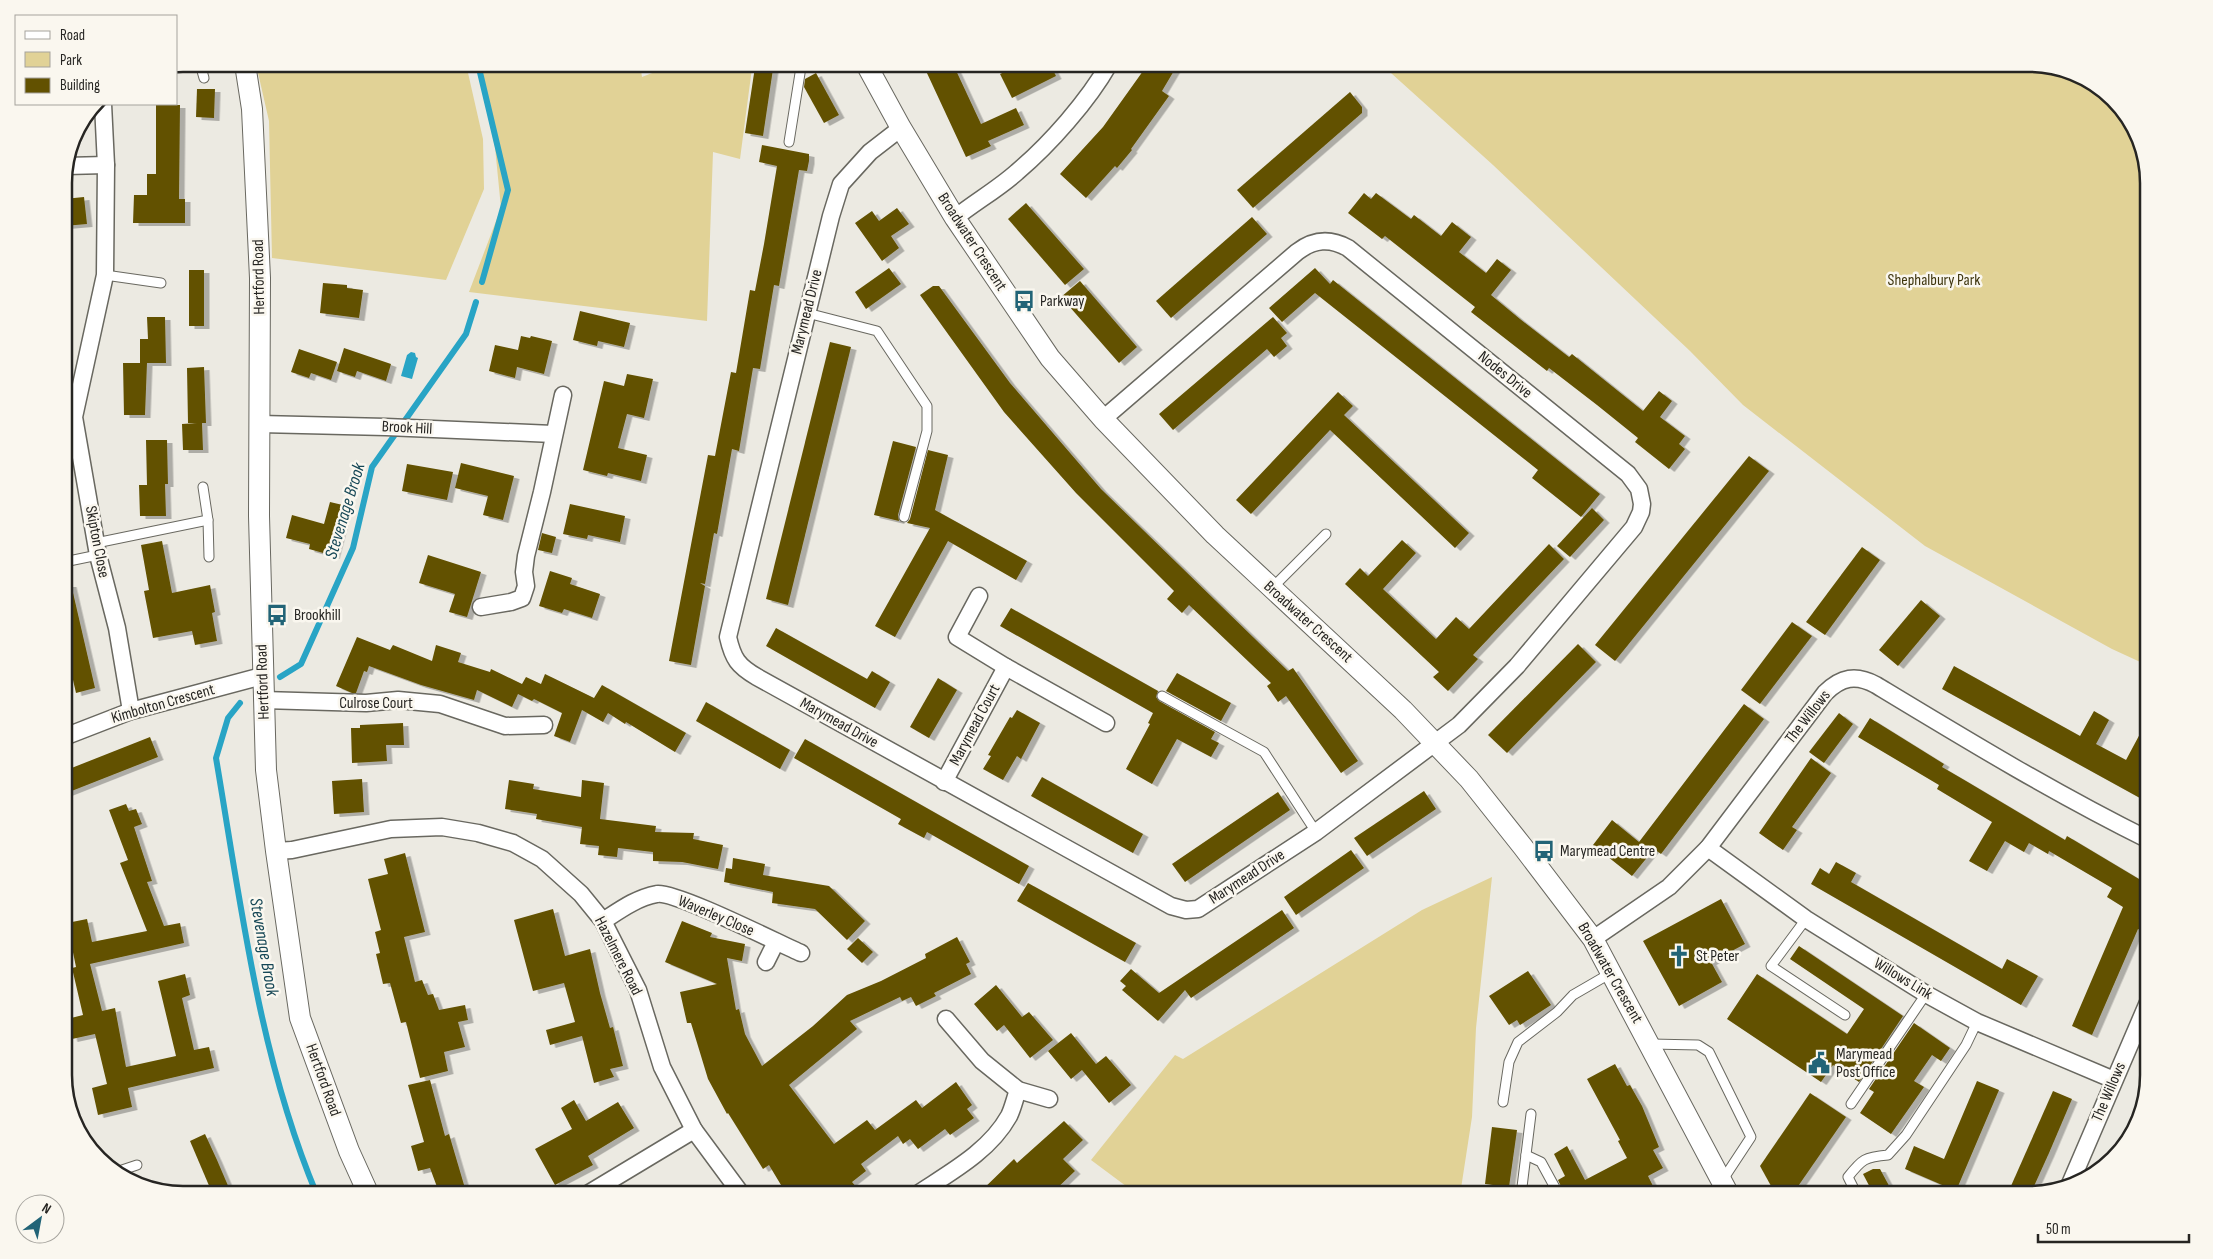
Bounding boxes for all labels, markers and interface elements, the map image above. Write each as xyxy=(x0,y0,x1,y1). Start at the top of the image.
legend xyxy=(15,15,178,105)
text: Road xyxy=(60,26,85,45)
text: Park xyxy=(60,51,82,70)
text: Building xyxy=(60,76,100,95)
street label: Broadwater Crescent xyxy=(933,189,1011,295)
street label: Hertford Road xyxy=(249,239,269,315)
street label: Marymead Drive xyxy=(787,268,827,356)
park label: Shephalbury Park xyxy=(1888,271,1980,290)
bus stop icon: Parkway xyxy=(1011,288,1037,314)
place label: Parkway xyxy=(1040,292,1084,311)
street label: Nodes Drive xyxy=(1474,347,1536,403)
street label: Brook Hill xyxy=(381,417,433,439)
water label: Stevenage Brook xyxy=(320,459,370,562)
street label: Skipton Close xyxy=(81,504,113,580)
street label: Broadwater Crescent xyxy=(1260,577,1356,667)
bus stop icon: Brookhill xyxy=(264,602,290,628)
place label: Brookhill xyxy=(294,606,341,625)
street label: Hertford Road xyxy=(252,644,274,720)
street label: Kimbolton Crescent xyxy=(109,680,217,728)
street label: Marymead Court xyxy=(946,681,1004,769)
street label: The Willows xyxy=(1781,686,1835,748)
street label: Culrose Court xyxy=(339,694,413,713)
street label: Marymead Drive xyxy=(797,694,881,752)
bus stop icon: Marymead Centre xyxy=(1531,838,1557,864)
place label: Marymead Centre xyxy=(1560,842,1655,861)
street label: Marymead Drive xyxy=(1206,845,1288,909)
street label: Waverley Close xyxy=(675,891,757,941)
water label: Stevenage Brook xyxy=(245,896,283,999)
street label: Hazelmere Road xyxy=(590,913,646,999)
street label: Broadwater Crescent xyxy=(1574,919,1647,1027)
church icon: St Peter xyxy=(1666,943,1692,969)
place label: St Peter xyxy=(1696,947,1740,966)
street label: Willows Link xyxy=(1870,954,1936,1004)
street label: Hertford Road xyxy=(301,1041,345,1119)
place label: Marymead Post Office xyxy=(1836,1045,1895,1082)
public building icon: Marymead Post Office xyxy=(1806,1050,1832,1076)
street label: The Willows xyxy=(2088,1059,2130,1125)
north arrow xyxy=(15,1194,65,1244)
text: N xyxy=(39,1199,54,1218)
scale bar xyxy=(2038,1212,2189,1244)
text: 50 m xyxy=(2046,1220,2071,1239)

